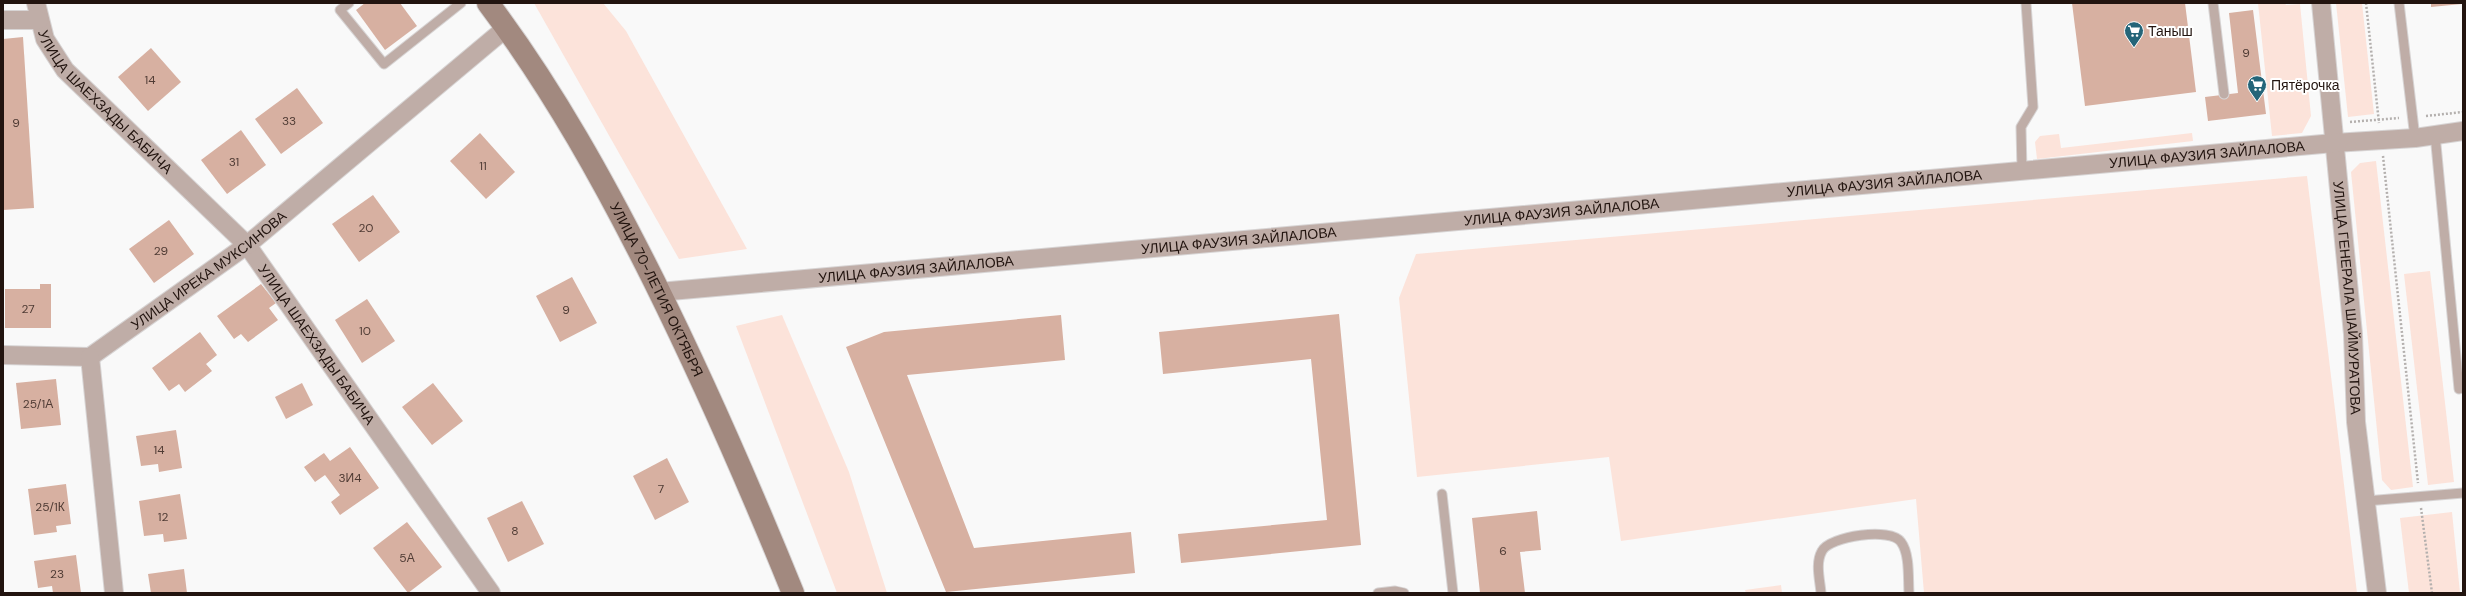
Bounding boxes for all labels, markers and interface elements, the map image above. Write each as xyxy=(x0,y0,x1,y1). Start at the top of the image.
supermarket icon: Таныш xyxy=(2123,20,2145,48)
place label: Таныш xyxy=(2148,22,2193,40)
street label: УЛИЦА ШАЕХЗАДЫ БАБИЧА xyxy=(34,28,177,178)
house number: 9 xyxy=(2242,45,2250,61)
house number: 14 xyxy=(144,72,156,88)
supermarket icon: Пятёрочка xyxy=(2246,74,2268,102)
place label: Пятёрочка xyxy=(2271,76,2340,94)
house number: 33 xyxy=(282,113,296,129)
house number: 9 xyxy=(12,115,20,131)
street label: УЛИЦА ФАУЗИЯ ЗАЙЛАЛОВА xyxy=(2108,137,2306,172)
house number: 31 xyxy=(229,154,239,170)
house number: 11 xyxy=(479,158,487,174)
street label: УЛИЦА ФАУЗИЯ ЗАЙЛАЛОВА xyxy=(1786,165,1983,201)
street label: УЛИЦА ГЕНЕРАЛА ШАЙМУРАТОВА xyxy=(2329,180,2365,416)
street label: УЛИЦА ФАУЗИЯ ЗАЙЛАЛОВА xyxy=(1463,194,1661,229)
street label: УЛИЦА 70-ЛЕТИЯ ОКТЯБРЯ xyxy=(606,199,707,379)
street label: УЛИЦА ИРЕКА МУКСИНОВА xyxy=(127,206,291,334)
house number: 20 xyxy=(358,220,374,236)
street label: УЛИЦА ФАУЗИЯ ЗАЙЛАЛОВА xyxy=(1140,223,1338,258)
house number: 29 xyxy=(154,243,168,259)
street label: УЛИЦА ФАУЗИЯ ЗАЙЛАЛОВА xyxy=(817,251,1015,287)
street label: УЛИЦА ШАЕХЗАДЫ БАБИЧА xyxy=(254,261,380,429)
house number: 27 xyxy=(21,301,35,317)
house number: 9 xyxy=(562,302,570,318)
house number: 10 xyxy=(359,323,371,339)
house number: 25/1А xyxy=(23,396,53,412)
house number: 14 xyxy=(153,442,165,458)
house number: 3И4 xyxy=(338,470,362,486)
house number: 7 xyxy=(658,481,664,497)
house number: 25/1К xyxy=(35,499,65,515)
house number: 12 xyxy=(158,509,168,525)
house number: 8 xyxy=(511,523,519,539)
house number: 6 xyxy=(1499,543,1507,559)
house number: 5А xyxy=(399,550,415,566)
house number: 23 xyxy=(50,566,64,582)

